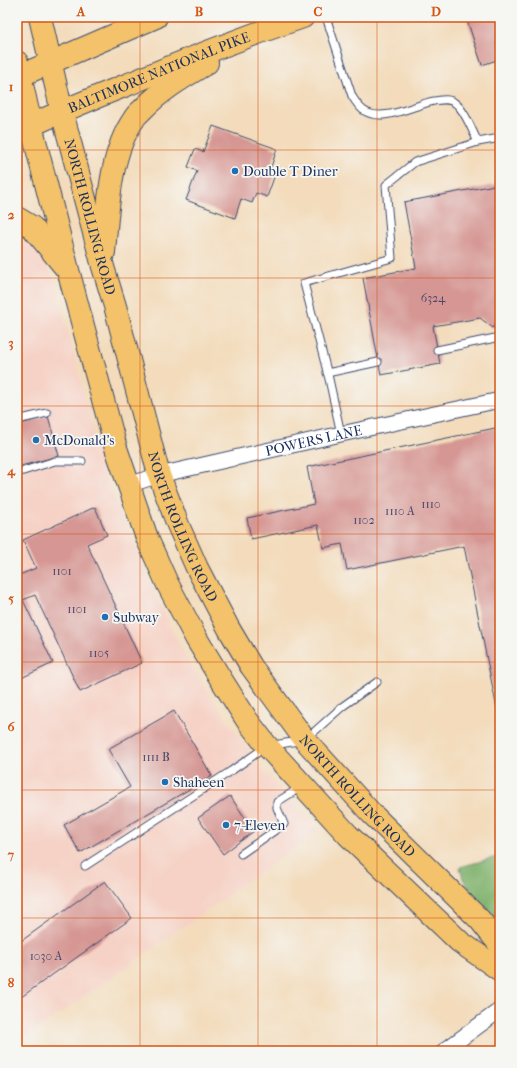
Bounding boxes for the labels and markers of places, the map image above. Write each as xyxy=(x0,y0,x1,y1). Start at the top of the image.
place label: Double T Diner xyxy=(243,163,338,180)
marker: Double T Diner xyxy=(230,166,240,176)
place label: McDonald's xyxy=(44,432,115,449)
marker: McDonald's xyxy=(31,435,41,445)
place label: Subway xyxy=(113,609,160,626)
marker: Subway xyxy=(100,612,110,622)
place label: Shaheen xyxy=(173,774,224,791)
marker: Shaheen xyxy=(160,777,170,787)
place label: 7-Eleven xyxy=(234,817,285,834)
marker: 7-Eleven xyxy=(221,820,231,830)

